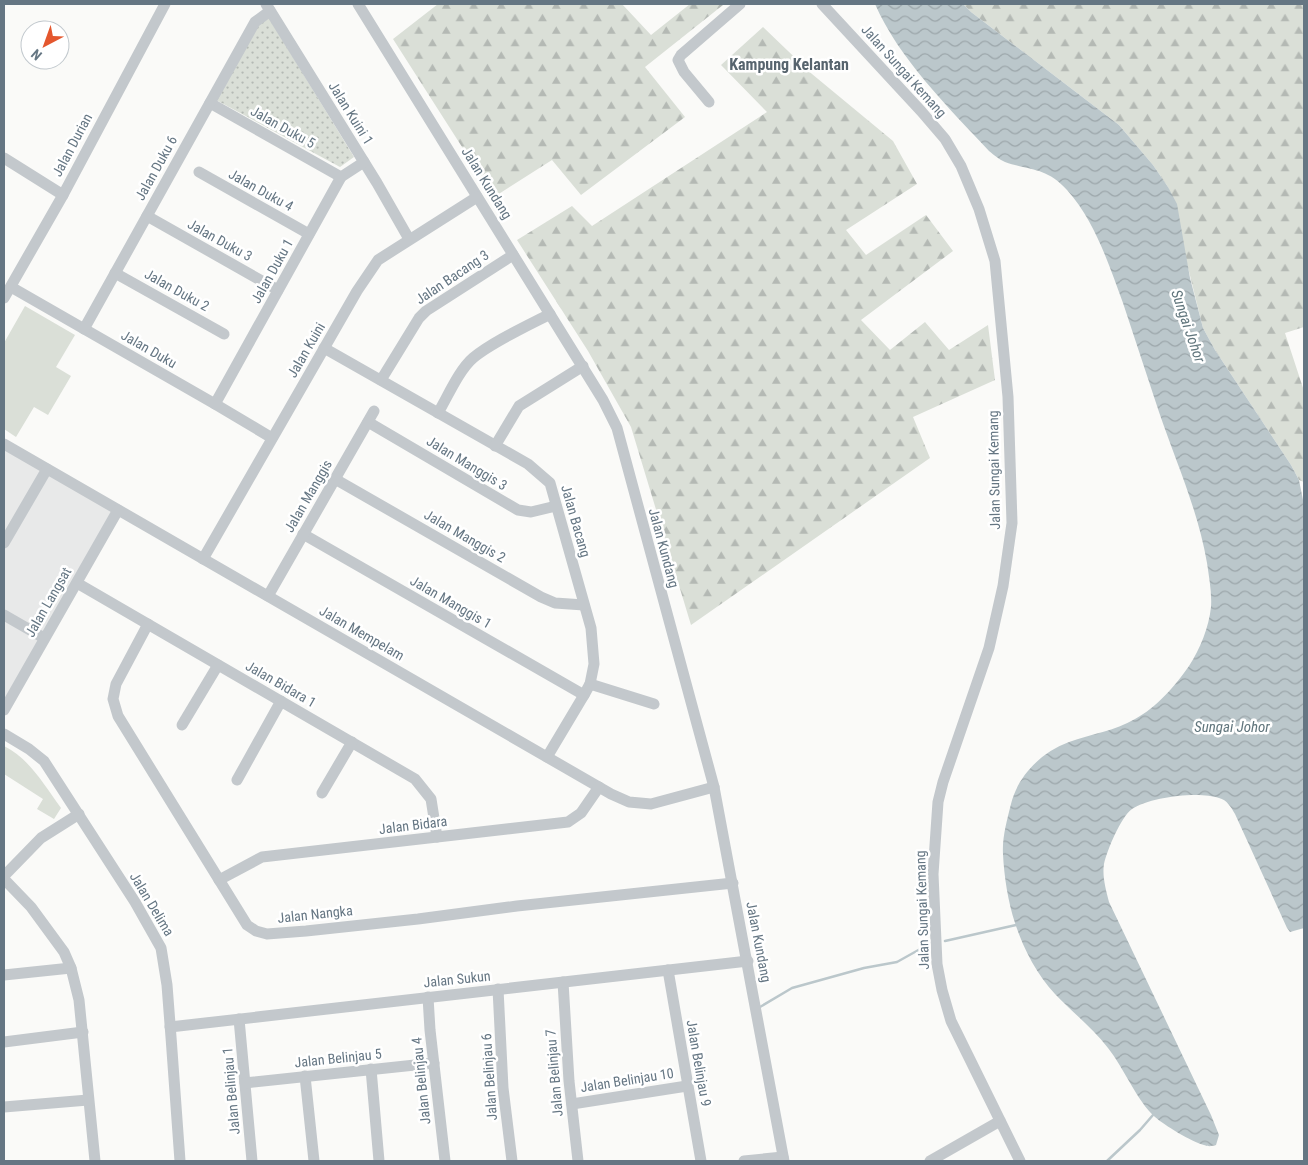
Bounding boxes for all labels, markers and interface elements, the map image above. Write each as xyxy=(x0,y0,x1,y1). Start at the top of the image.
north arrow xyxy=(20,20,70,70)
street label: Jalan Sungai Kemang xyxy=(858,21,950,121)
text: N xyxy=(28,46,45,64)
district label: Kampung Kelantan xyxy=(729,55,849,74)
street label: Jalan Kuini 1 xyxy=(325,79,377,147)
street label: Jalan Duku 5 xyxy=(248,103,318,151)
street label: Jalan Durian xyxy=(49,111,95,179)
street label: Jalan Duku 6 xyxy=(132,133,180,203)
street label: Jalan Kundang xyxy=(459,144,515,222)
street label: Jalan Duku 4 xyxy=(226,166,296,214)
street label: Jalan Duku 3 xyxy=(185,216,255,264)
street label: Jalan Duku 1 xyxy=(248,236,296,306)
street label: Jalan Bacang 3 xyxy=(412,247,492,307)
street label: Jalan Duku 2 xyxy=(142,266,212,314)
water label: Sungai Johor xyxy=(1167,287,1209,365)
street label: Jalan Kuini xyxy=(284,320,328,380)
street label: Jalan Duku xyxy=(118,327,180,371)
street label: Jalan Sungai Kemang xyxy=(985,410,1003,530)
street label: Jalan Manggis 3 xyxy=(424,433,510,493)
street label: Jalan Manggis xyxy=(281,457,335,535)
street label: Jalan Bacang xyxy=(558,483,594,559)
street label: Jalan Manggis 2 xyxy=(422,506,508,566)
street label: Jalan Kundang xyxy=(646,506,682,590)
street label: Jalan Langsat xyxy=(22,564,74,640)
street label: Jalan Manggis 1 xyxy=(408,572,494,632)
street label: Jalan Mempelam xyxy=(317,602,407,664)
street label: Jalan Bidara 1 xyxy=(243,657,319,711)
water label: Sungai Johor xyxy=(1194,718,1270,736)
street label: Jalan Bidara xyxy=(378,813,448,837)
street label: Jalan Sungai Kemang xyxy=(912,850,932,970)
street label: Jalan Delima xyxy=(127,869,177,939)
street label: Jalan Kundang xyxy=(743,900,775,984)
street label: Jalan Nangka xyxy=(277,902,353,926)
street label: Jalan Sukun xyxy=(423,968,491,990)
street label: Jalan Belinjau 9 xyxy=(684,1019,714,1107)
street label: Jalan Belinjau 7 xyxy=(542,1029,566,1117)
street label: Jalan Belinjau 6 xyxy=(478,1033,500,1121)
street label: Jalan Belinjau 4 xyxy=(408,1037,434,1125)
street label: Jalan Belinjau 5 xyxy=(294,1045,382,1071)
street label: Jalan Belinjau 1 xyxy=(219,1047,243,1135)
street label: Jalan Belinjau 10 xyxy=(579,1065,675,1095)

